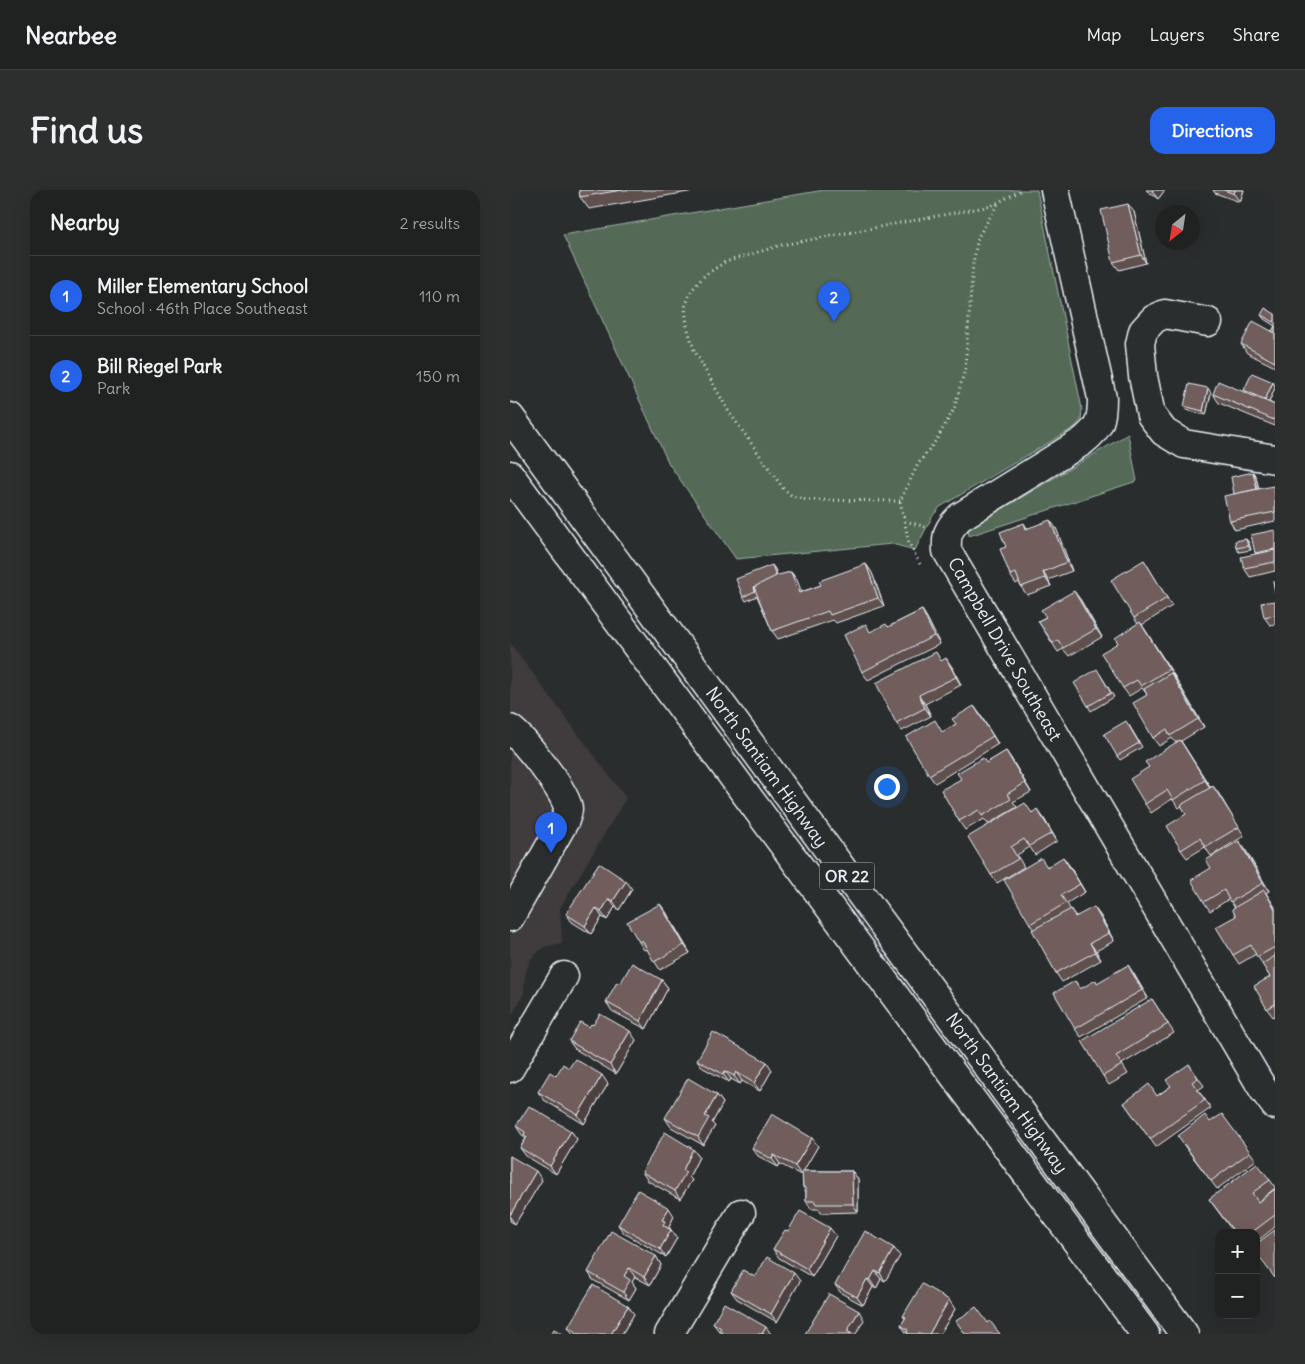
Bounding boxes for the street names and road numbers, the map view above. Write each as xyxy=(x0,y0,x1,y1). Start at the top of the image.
street label: Campbell Drive Southeast xyxy=(943,553,1067,745)
street label: North Santiam Highway xyxy=(701,682,833,852)
road number: OR 22 xyxy=(820,862,874,889)
street label: North Santiam Highway xyxy=(941,1008,1073,1178)

